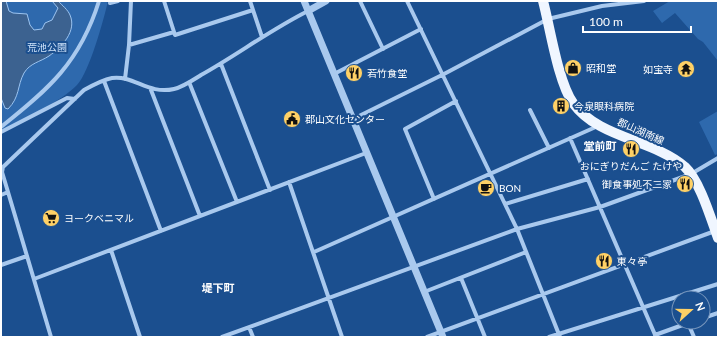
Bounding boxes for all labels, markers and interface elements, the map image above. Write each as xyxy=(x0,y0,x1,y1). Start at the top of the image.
scale bar xyxy=(583,8,691,34)
text: 100 m xyxy=(589,14,623,29)
park label: 荒池公園 xyxy=(27,41,67,53)
shop icon: 昭和堂 xyxy=(563,58,583,78)
temple icon: 如宝寺 xyxy=(676,59,696,79)
place label: 昭和堂 xyxy=(586,62,616,74)
restaurant icon: 若竹食堂 xyxy=(344,63,364,83)
place label: 如宝寺 xyxy=(643,63,673,75)
place label: 若竹食堂 xyxy=(367,67,407,79)
building icon: 今泉眼科病院 xyxy=(551,96,571,116)
place label: 今泉眼科病院 xyxy=(574,100,634,112)
public building icon: 郡山文化センター xyxy=(282,109,302,129)
place label: 郡山文化センター xyxy=(305,113,385,125)
street label: 郡山湖南線 xyxy=(616,115,666,147)
district label: 堂前町 xyxy=(584,139,617,152)
restaurant icon: おにぎりだんご たけや xyxy=(621,139,641,159)
place label: おにぎりだんご たけや xyxy=(580,160,682,172)
restaurant icon: 御食事処不二家 xyxy=(675,174,695,194)
cafe icon: BON xyxy=(476,178,496,198)
place label: 御食事処不二家 xyxy=(602,178,672,190)
place label: BON xyxy=(499,182,521,194)
supermarket icon: ヨークベニマル xyxy=(41,208,61,228)
place label: ヨークベニマル xyxy=(64,212,134,224)
restaurant icon: 東々亭 xyxy=(594,251,614,271)
place label: 東々亭 xyxy=(617,255,647,267)
district label: 堤下町 xyxy=(202,281,235,294)
north arrow xyxy=(671,290,711,330)
text: N xyxy=(693,300,708,313)

